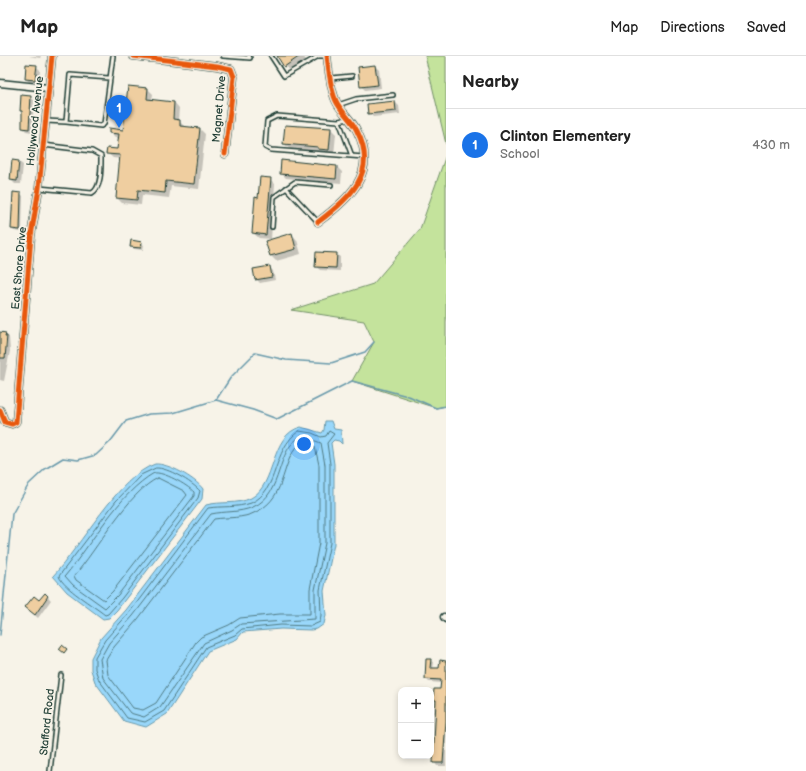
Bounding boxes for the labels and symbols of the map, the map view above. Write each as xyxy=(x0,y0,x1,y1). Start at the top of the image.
street label: Hollywood Avenue xyxy=(24,75,46,167)
street label: Magnet Drive xyxy=(210,75,228,143)
pin: 1 xyxy=(106,95,132,128)
street label: East Shore Drive xyxy=(9,226,29,310)
your location xyxy=(294,434,314,454)
street label: Stafford Road xyxy=(37,688,57,756)

